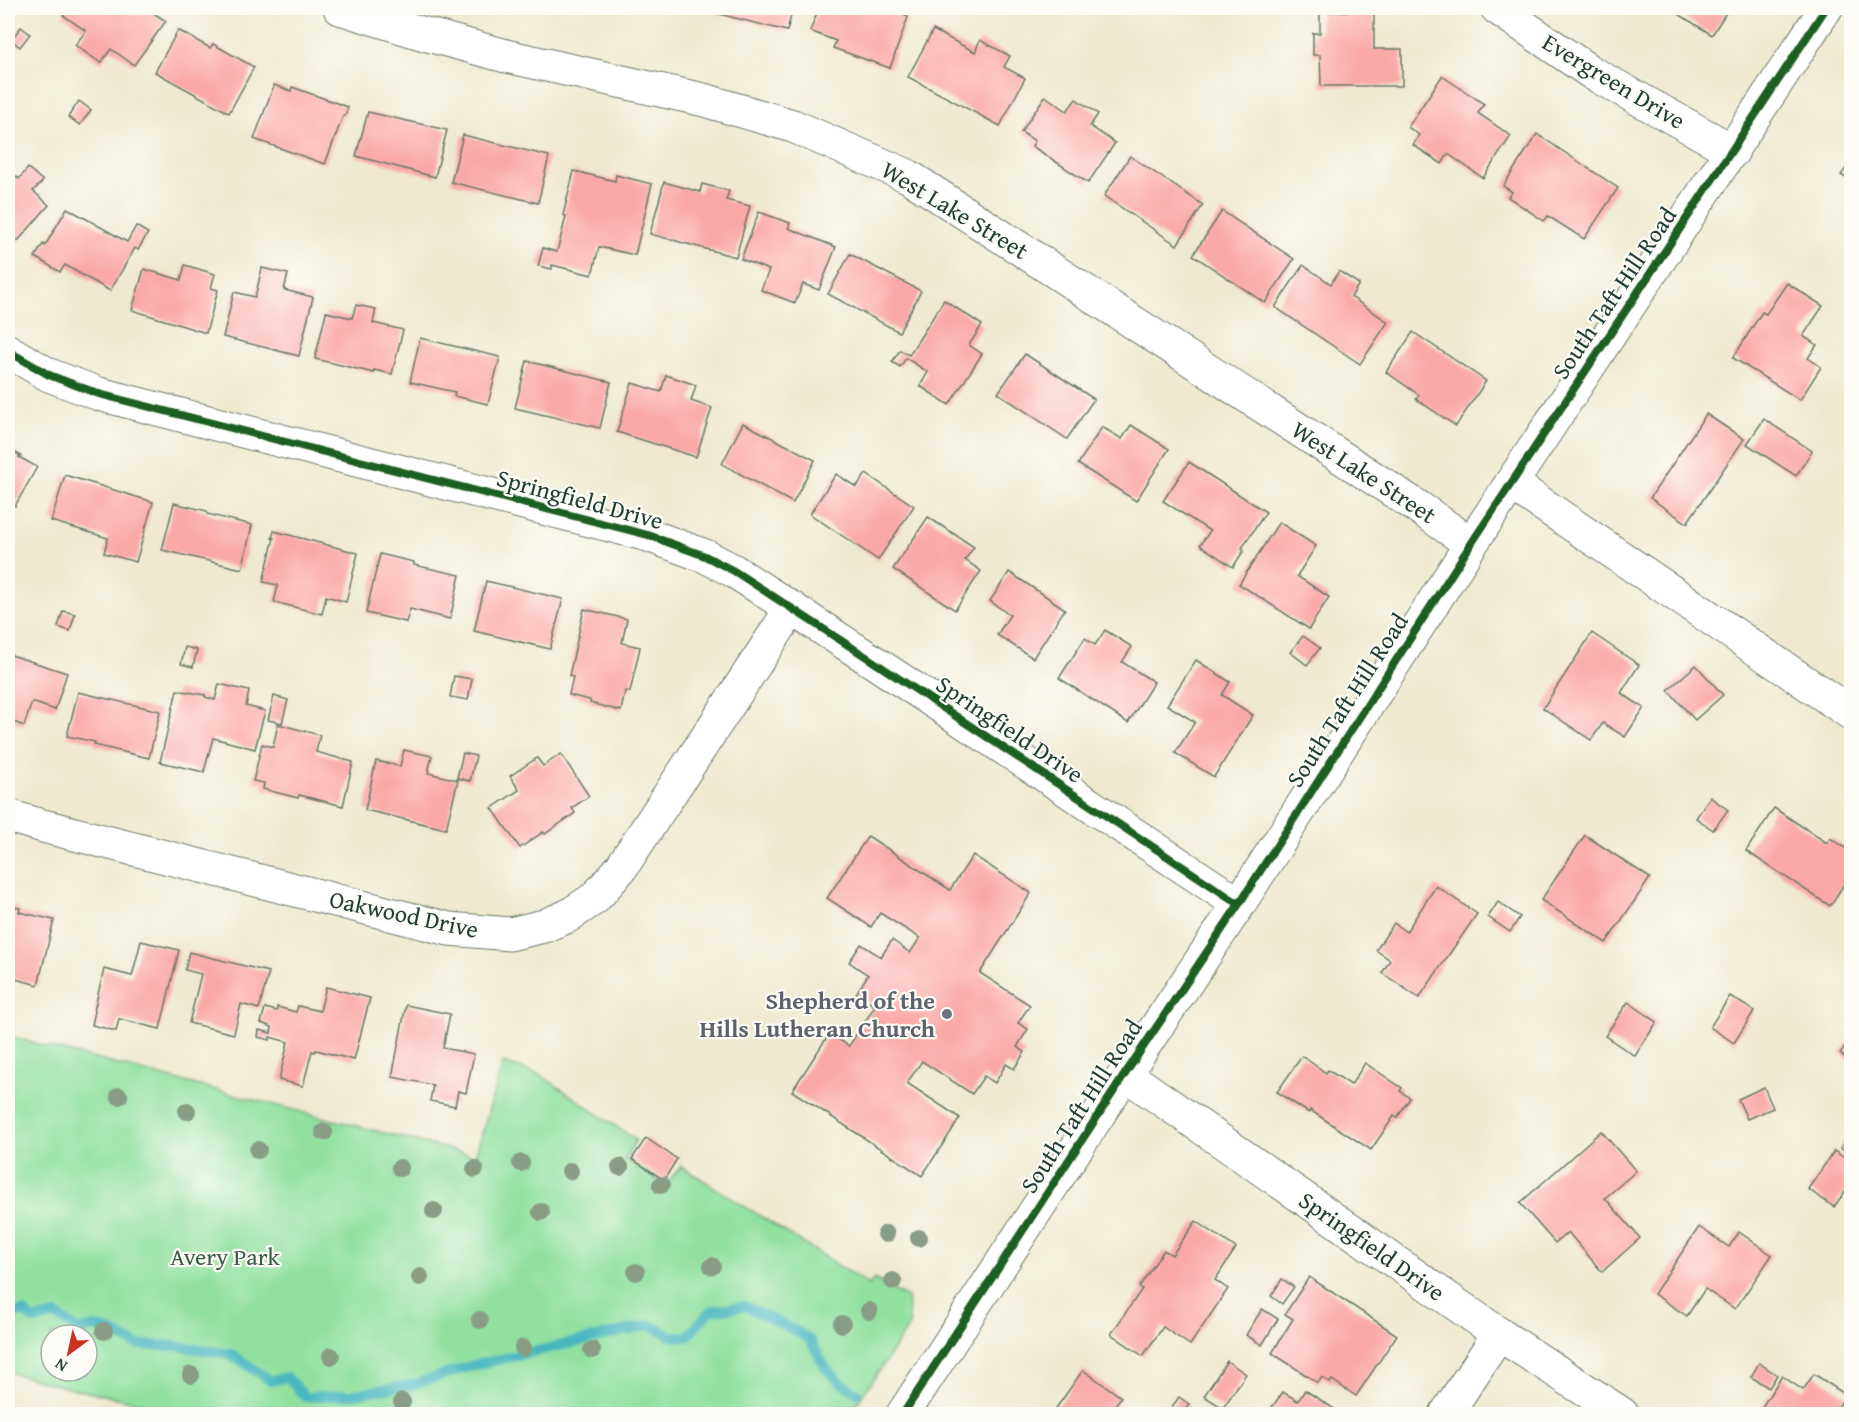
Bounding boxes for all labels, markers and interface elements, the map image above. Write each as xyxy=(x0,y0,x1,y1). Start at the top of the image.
street label: Evergreen Drive xyxy=(1536,24,1692,138)
street label: West Lake Street xyxy=(875,152,1036,268)
street label: South Taft Hill Road xyxy=(1543,200,1685,386)
street label: West Lake Street xyxy=(1285,412,1444,532)
street label: Springfield Drive xyxy=(493,460,667,538)
street label: South Taft Hill Road xyxy=(1278,606,1417,794)
street label: Springfield Drive xyxy=(929,667,1091,791)
street label: Oakwood Drive xyxy=(326,881,482,947)
place label: Shepherd of the Hills Lutheran Church xyxy=(700,983,935,1046)
marker: Shepherd of the Hills Lutheran Church xyxy=(940,1007,954,1021)
street label: South Taft Hill Road xyxy=(1012,1012,1151,1200)
street label: Springfield Drive xyxy=(1292,1183,1452,1309)
park label: Avery Park xyxy=(170,1239,281,1274)
north arrow xyxy=(39,1323,99,1383)
text: N xyxy=(50,1352,72,1379)

